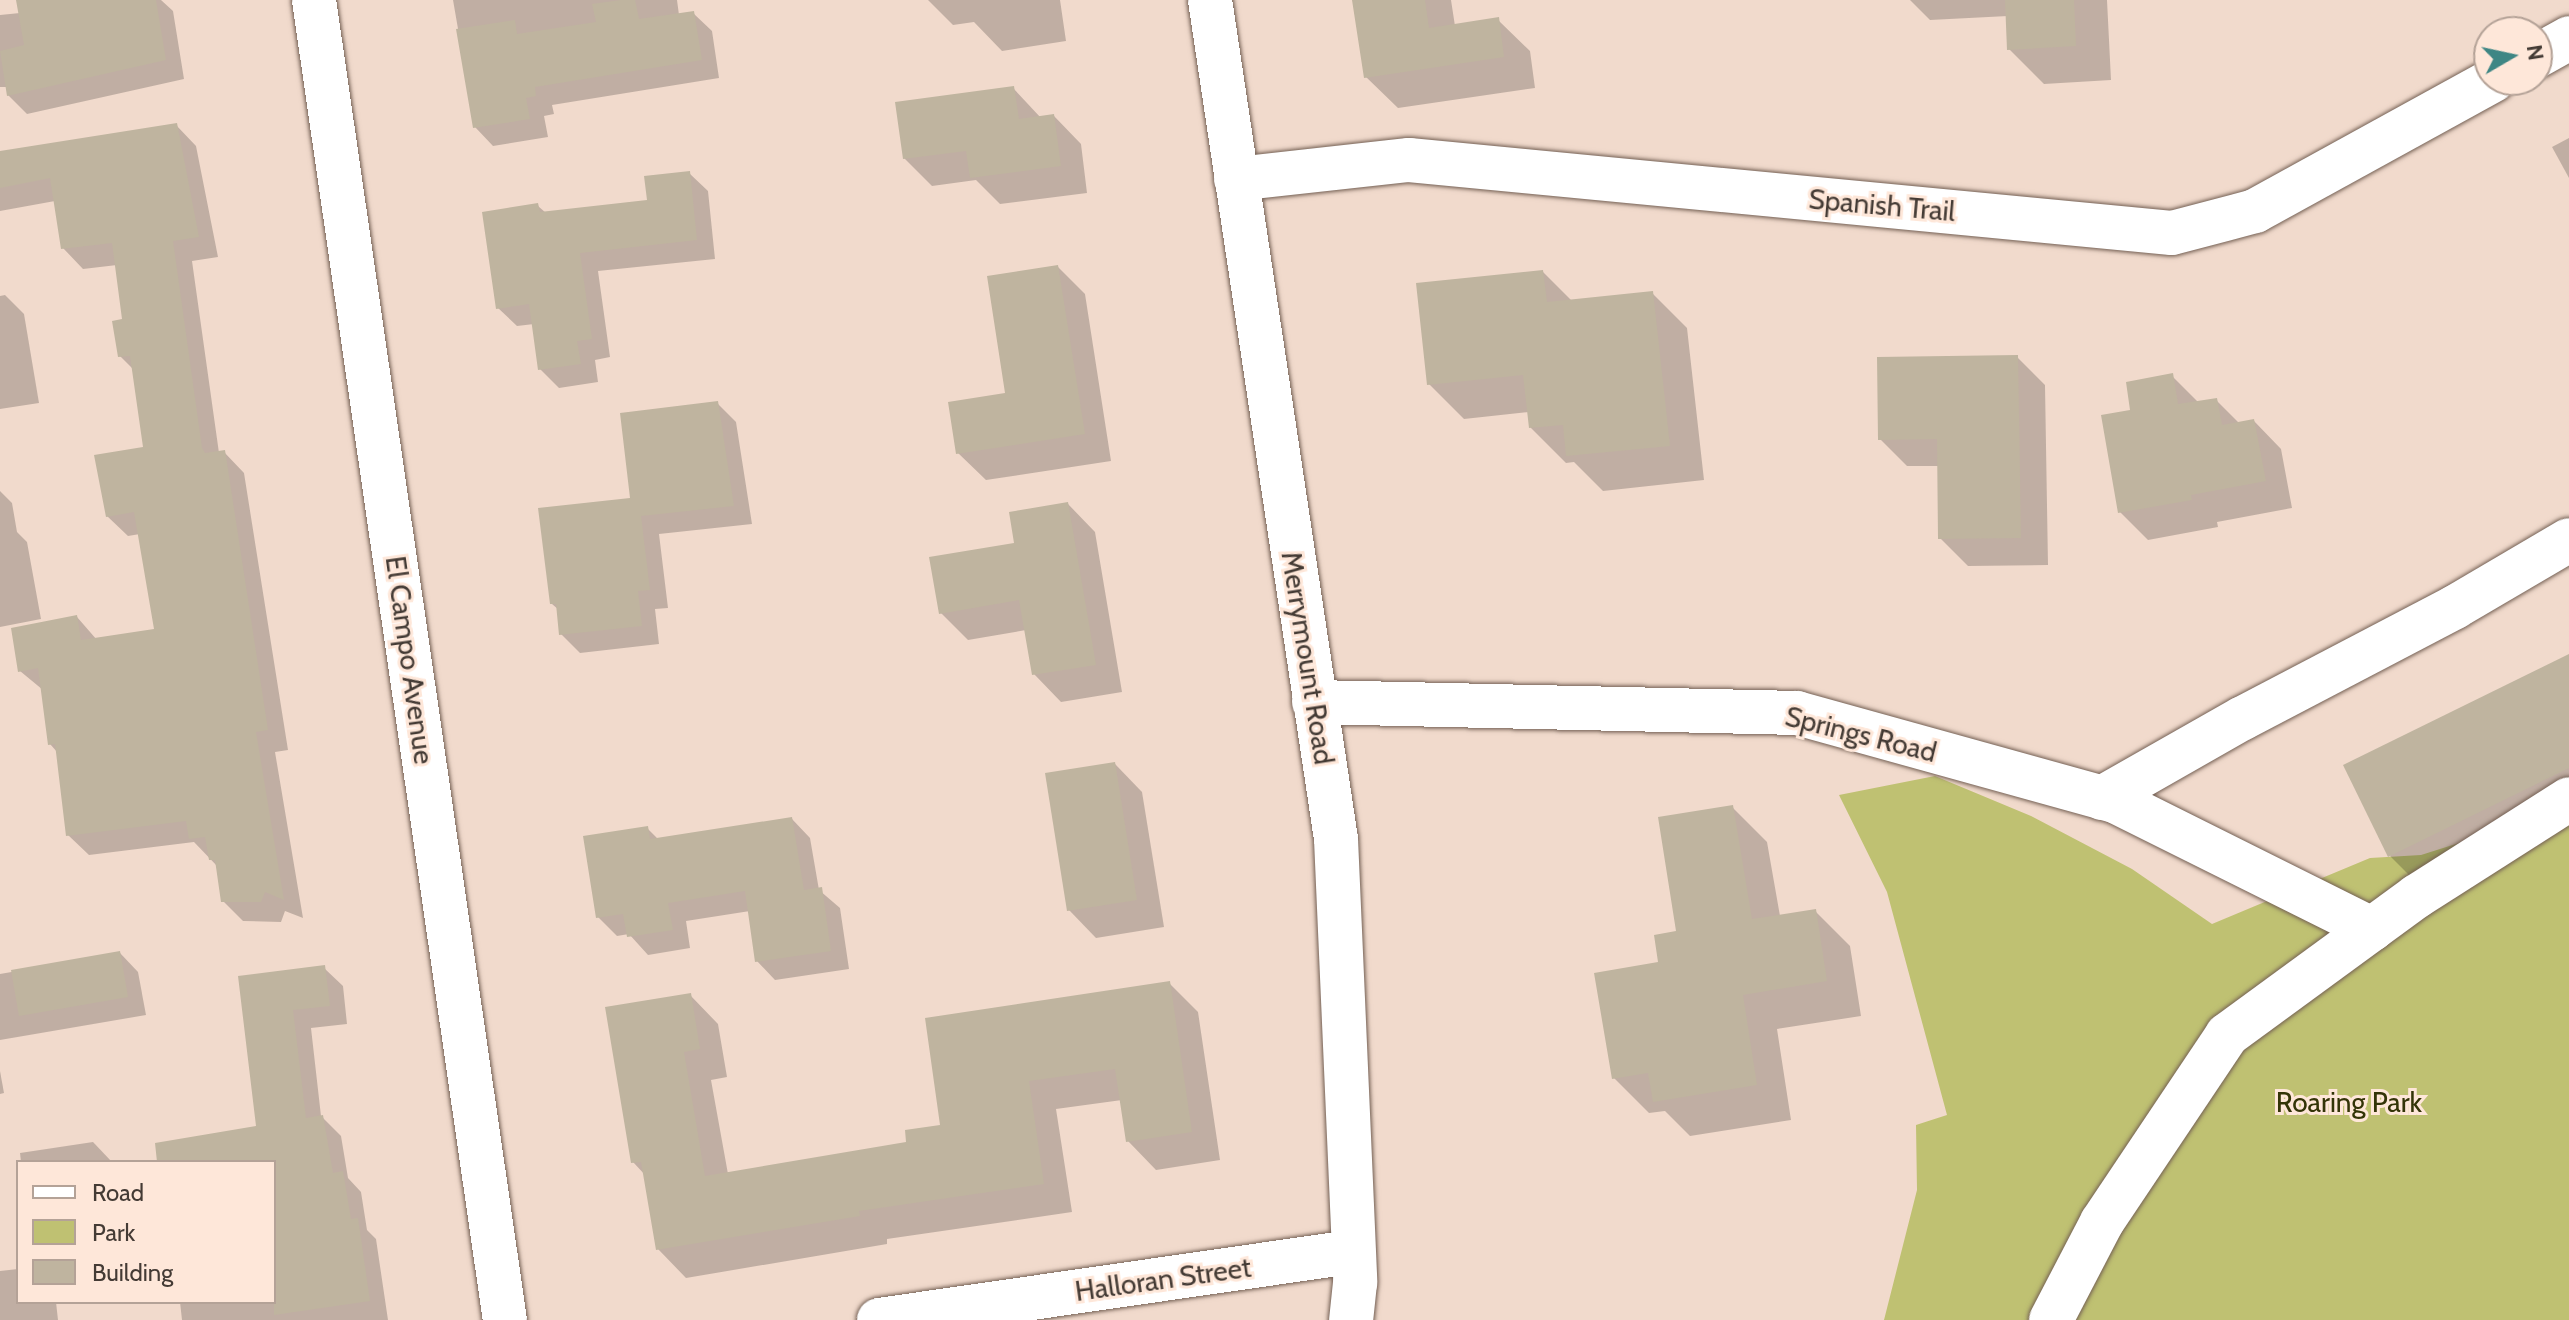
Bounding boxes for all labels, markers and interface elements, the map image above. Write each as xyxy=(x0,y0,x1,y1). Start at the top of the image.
north arrow xyxy=(2473,16,2553,96)
text: N xyxy=(2521,43,2550,62)
street label: Spanish Trail xyxy=(1807,182,1957,228)
street label: Merrymount Road xyxy=(1275,549,1341,767)
street label: El Campo Avenue xyxy=(379,554,441,766)
street label: Springs Road xyxy=(1782,699,1940,769)
park label: Roaring Park xyxy=(2276,1085,2422,1119)
legend xyxy=(16,1160,276,1304)
text: Road xyxy=(92,1178,144,1207)
text: Park xyxy=(92,1218,135,1247)
street label: Halloran Street xyxy=(1073,1250,1253,1308)
text: Building xyxy=(92,1258,173,1287)

